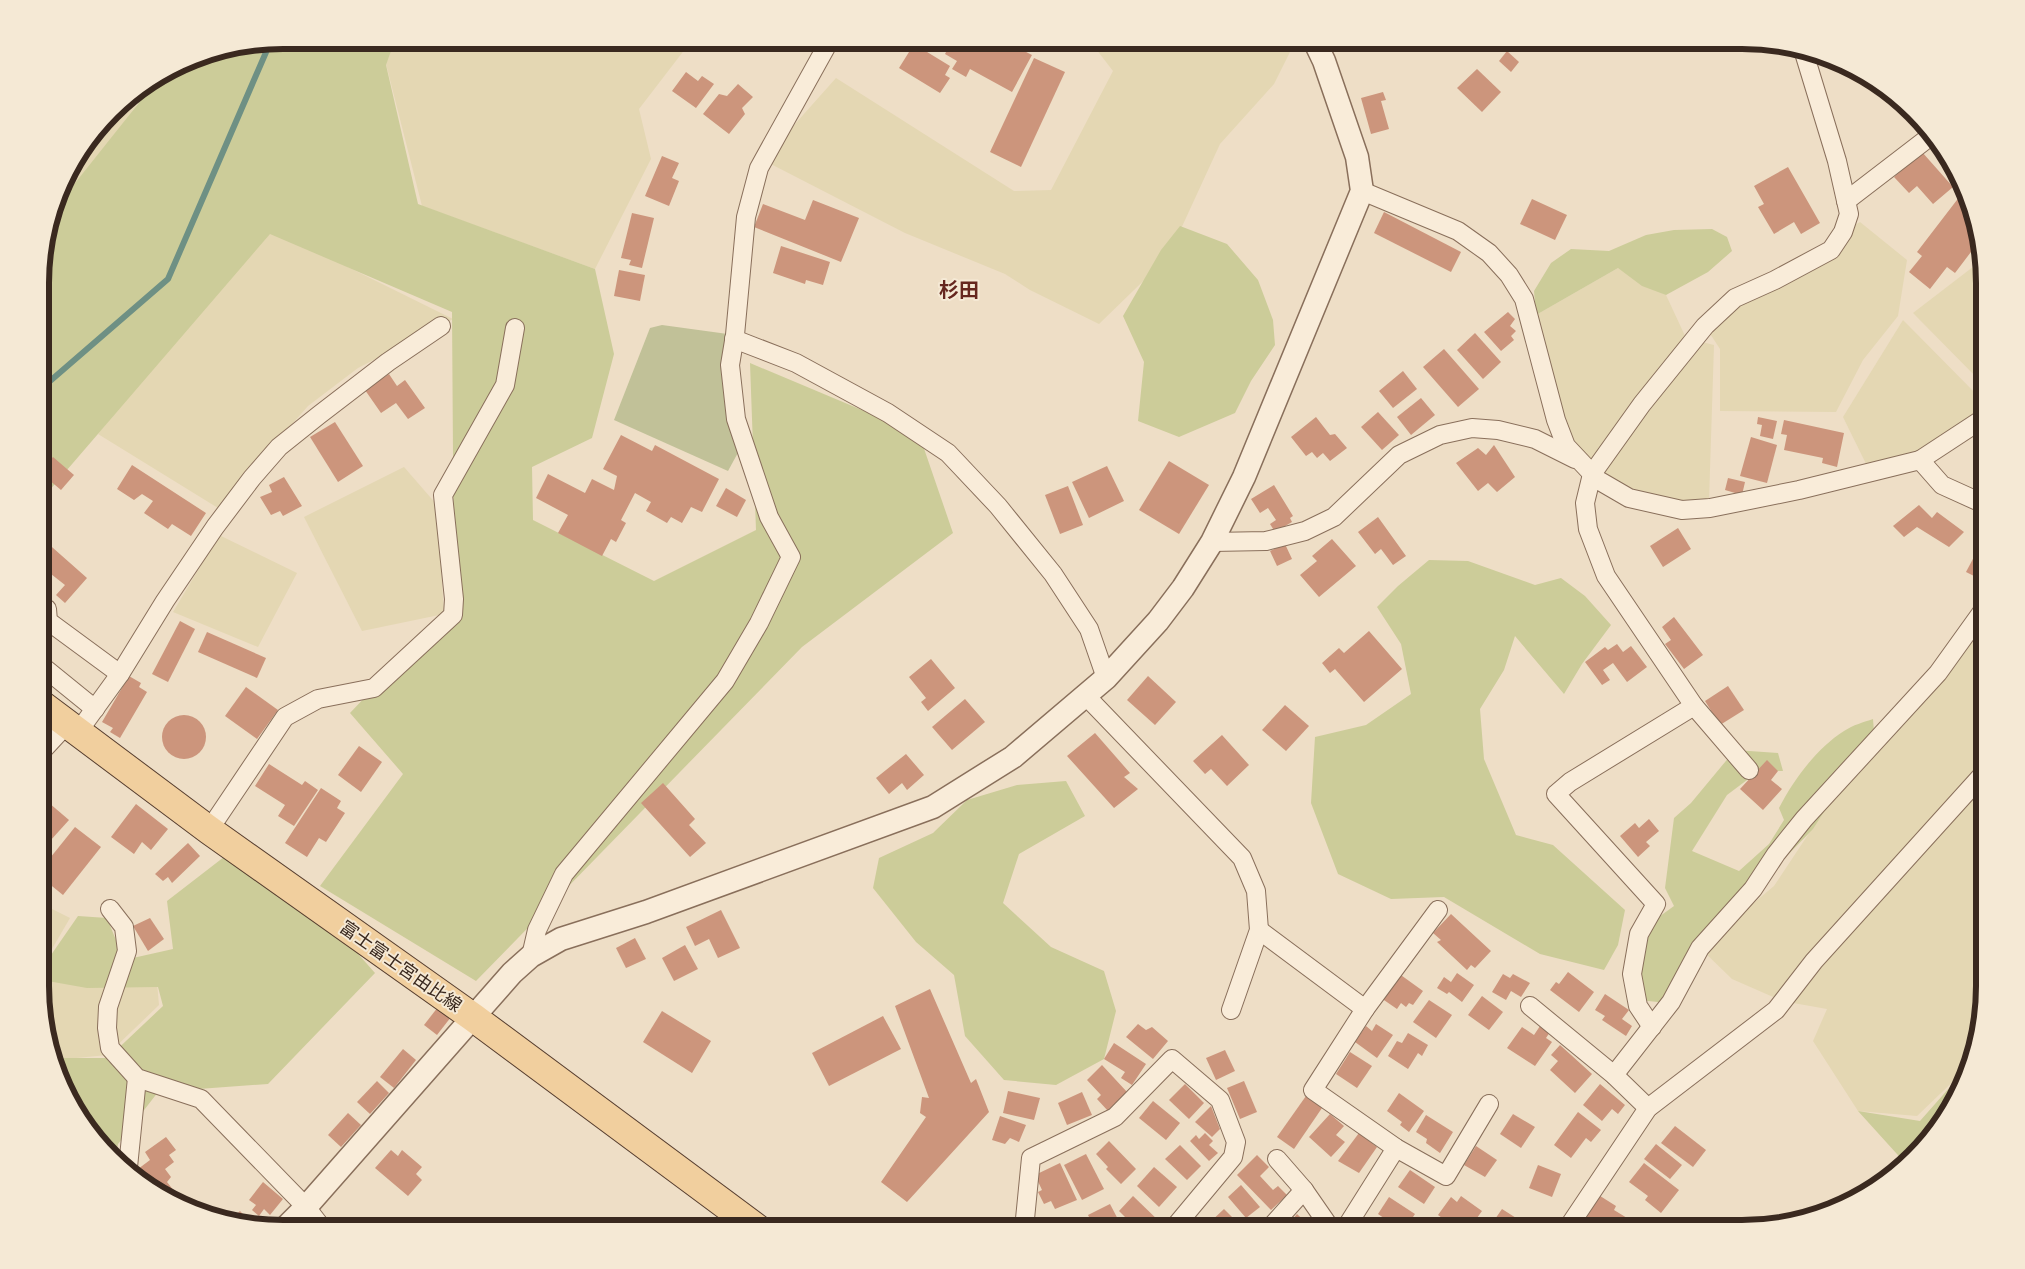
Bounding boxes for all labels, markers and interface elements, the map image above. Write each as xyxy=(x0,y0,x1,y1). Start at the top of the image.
district label: 杉田 xyxy=(939,276,979,303)
street label: 富士富士宮由比線 xyxy=(335,915,467,1017)

